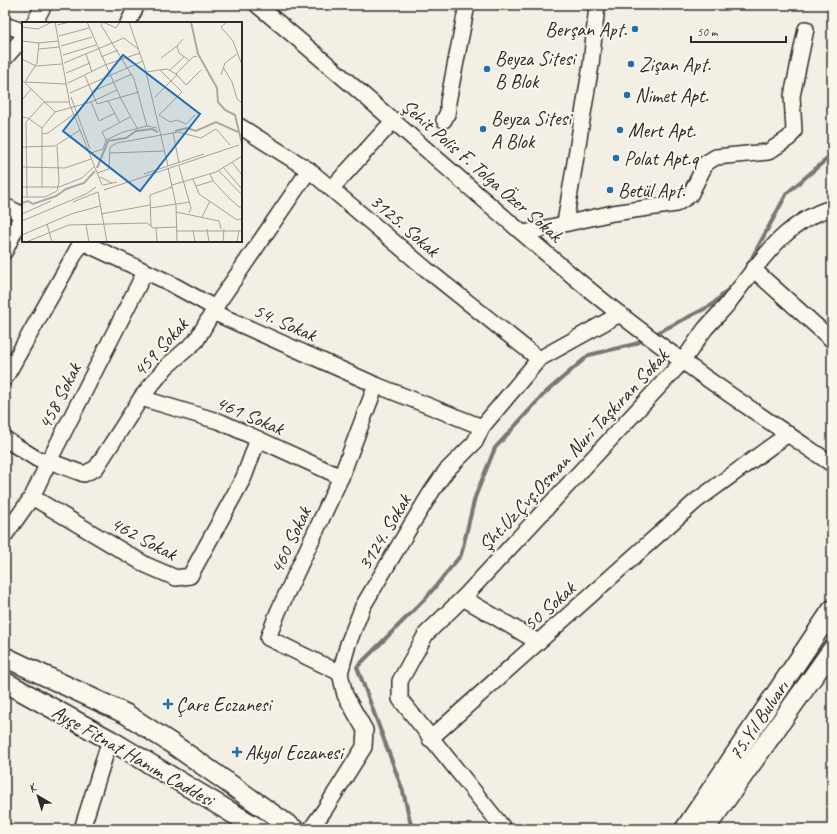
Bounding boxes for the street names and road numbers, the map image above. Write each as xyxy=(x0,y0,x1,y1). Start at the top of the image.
street label: Şehit Polis F. Tolga Özer Sokak xyxy=(396,94,569,248)
street label: 3125. Sokak xyxy=(365,188,446,263)
street label: 54. Sokak xyxy=(250,298,322,348)
street label: 459 Sokak xyxy=(127,311,195,382)
street label: Şht.Uz.Çvş.Osman Nuri Taşkıran Sokak xyxy=(473,343,675,557)
street label: 458 Sokak xyxy=(32,357,87,434)
street label: 461 Sokak xyxy=(212,390,289,442)
street label: 3124. Sokak xyxy=(352,488,418,575)
street label: 460 Sokak xyxy=(264,501,318,578)
street label: 462 Sokak xyxy=(107,511,182,567)
street label: 50 Sokak xyxy=(518,575,582,636)
street label: 75.Yıl Bulvarı xyxy=(723,675,795,765)
street label: Ayşe Fitnat Hanım Caddesi xyxy=(47,699,220,813)

